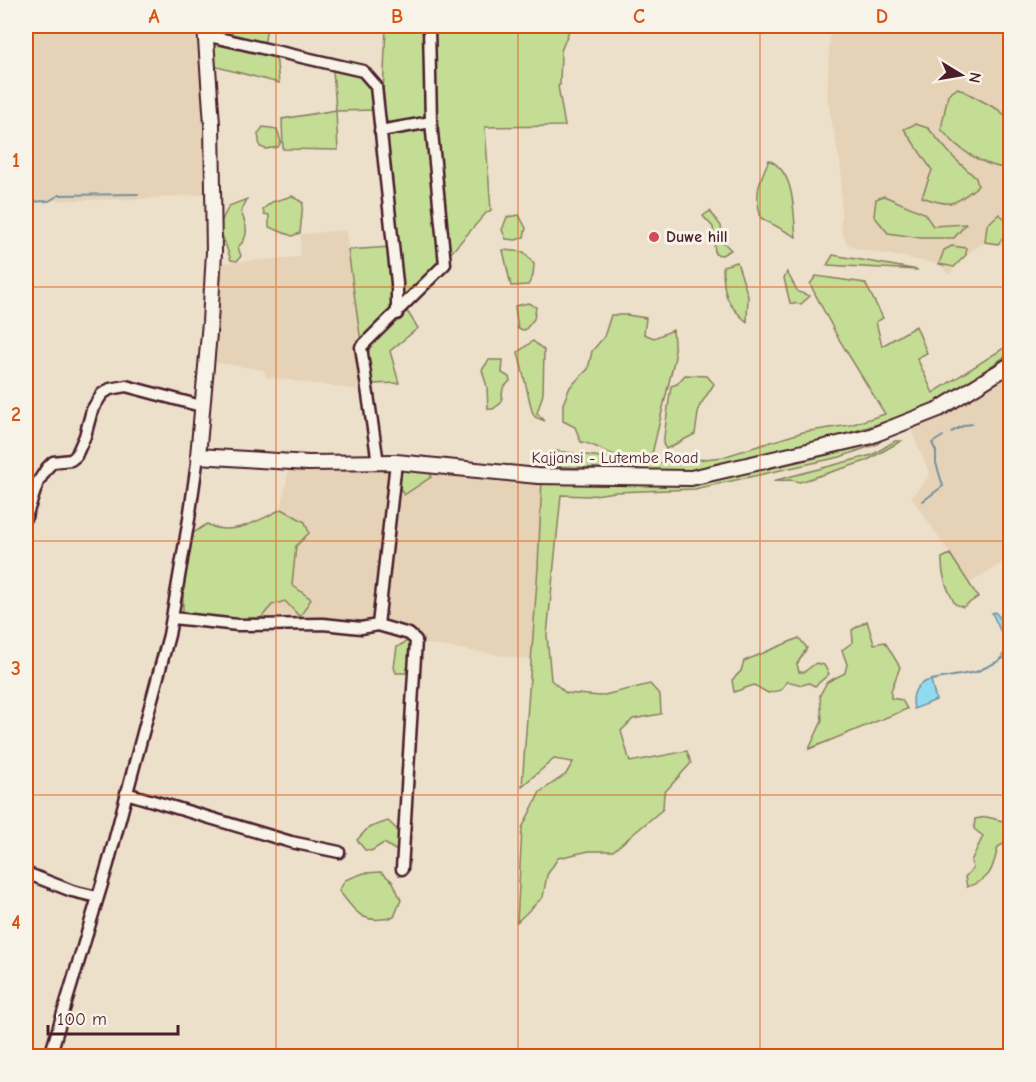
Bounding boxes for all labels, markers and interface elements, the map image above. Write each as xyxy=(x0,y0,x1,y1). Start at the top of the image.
text: A xyxy=(148,5,160,28)
text: B xyxy=(391,5,403,28)
text: C xyxy=(633,5,645,28)
text: D xyxy=(876,5,888,28)
north arrow xyxy=(931,45,991,105)
text: N xyxy=(965,71,985,85)
text: 1 xyxy=(12,149,20,172)
place label: Duwe hill xyxy=(666,228,728,246)
marker: Duwe hill xyxy=(647,230,661,244)
text: 2 xyxy=(11,403,21,426)
street label: Kajjansi - Lutembe Road xyxy=(531,449,699,467)
text: 3 xyxy=(11,657,21,680)
text: 4 xyxy=(11,911,21,934)
scale bar xyxy=(48,998,178,1036)
text: 100 m xyxy=(57,1009,107,1030)

